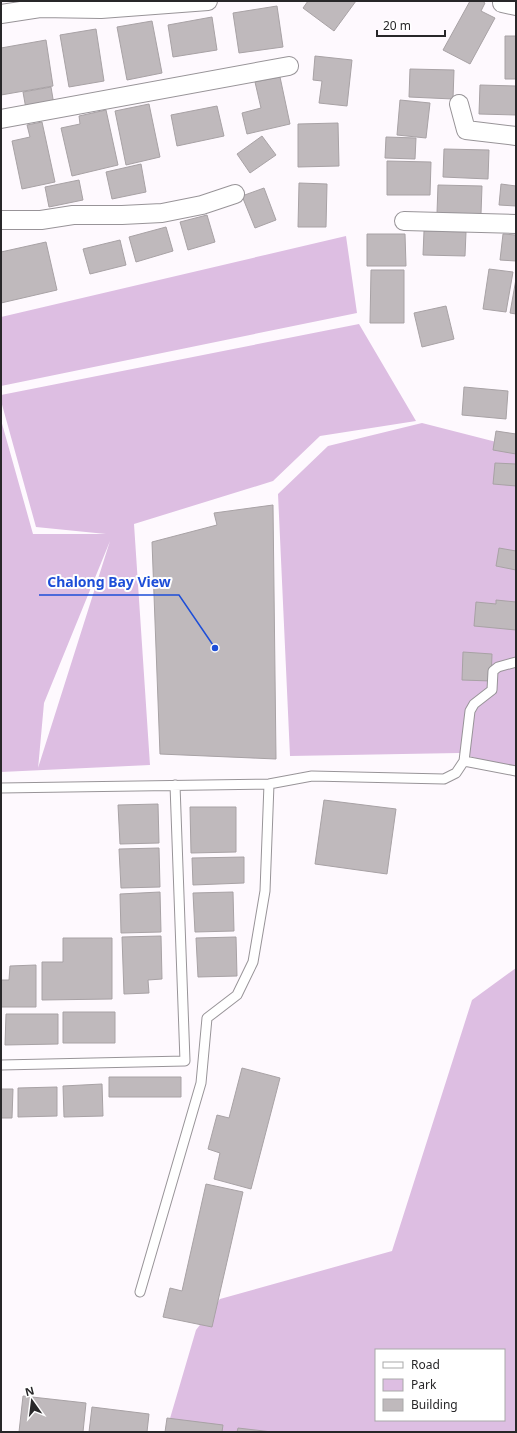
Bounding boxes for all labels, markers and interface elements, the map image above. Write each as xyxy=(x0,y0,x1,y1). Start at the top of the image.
scale bar xyxy=(377,12,445,38)
text: 20 m xyxy=(383,17,411,34)
callout: Chalong Bay View xyxy=(39,569,179,595)
text: Chalong Bay View xyxy=(47,572,171,591)
legend xyxy=(375,1349,505,1421)
text: Road xyxy=(411,1356,440,1373)
text: Park xyxy=(411,1376,437,1393)
north arrow xyxy=(12,1381,52,1421)
text: N xyxy=(23,1382,36,1399)
text: Building xyxy=(411,1396,458,1413)

